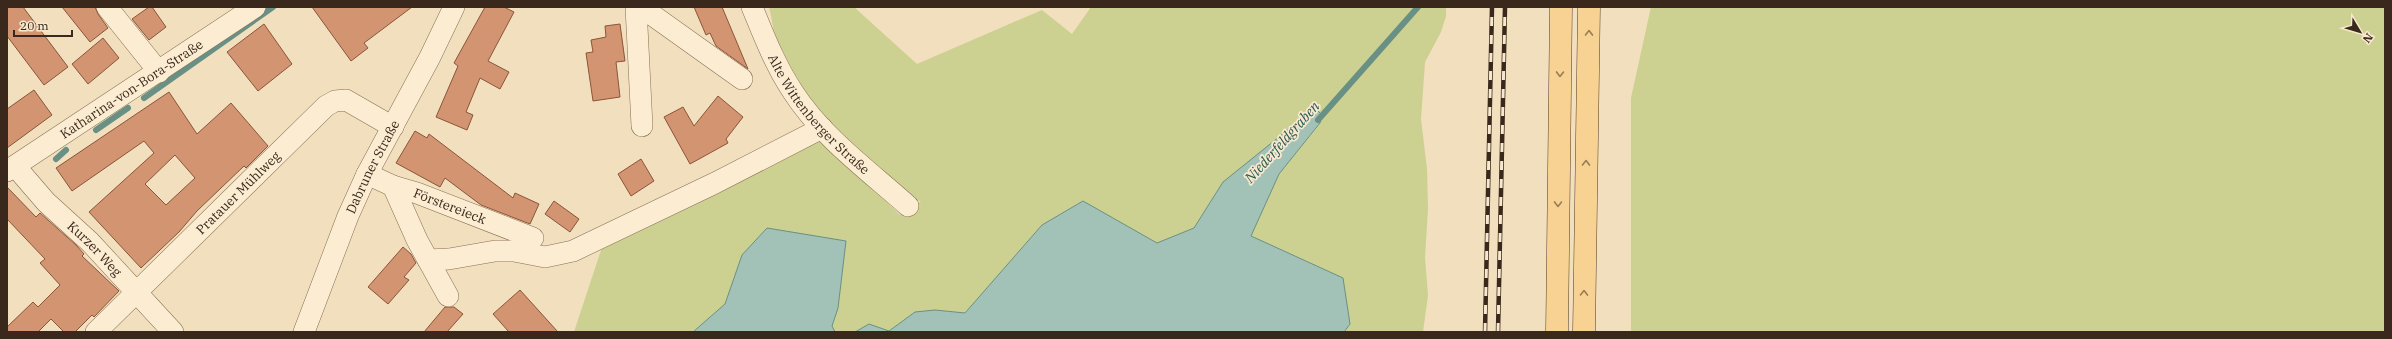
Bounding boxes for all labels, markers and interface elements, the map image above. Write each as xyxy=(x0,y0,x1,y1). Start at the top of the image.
scale bar xyxy=(14,12,72,38)
north arrow xyxy=(2340,12,2380,52)
text: 20 m xyxy=(20,18,49,33)
one-way arrow xyxy=(1584,30,1593,36)
text: N xyxy=(2360,30,2376,46)
street label: Katharina-von-Bora-Straße xyxy=(57,35,206,142)
street label: Alte Wittenberger Straße xyxy=(765,51,873,178)
one-way arrow xyxy=(1556,71,1564,77)
water label: Niederfeldgraben xyxy=(1240,97,1323,187)
street label: Dabruner Straße xyxy=(342,117,403,216)
street label: Pratauer Mühlweg xyxy=(192,147,284,238)
one-way arrow xyxy=(1582,160,1591,166)
street label: Förstereieck xyxy=(411,184,489,228)
one-way arrow xyxy=(1554,201,1562,207)
street label: Kurzer Weg xyxy=(64,217,126,280)
one-way arrow xyxy=(1580,290,1588,296)

